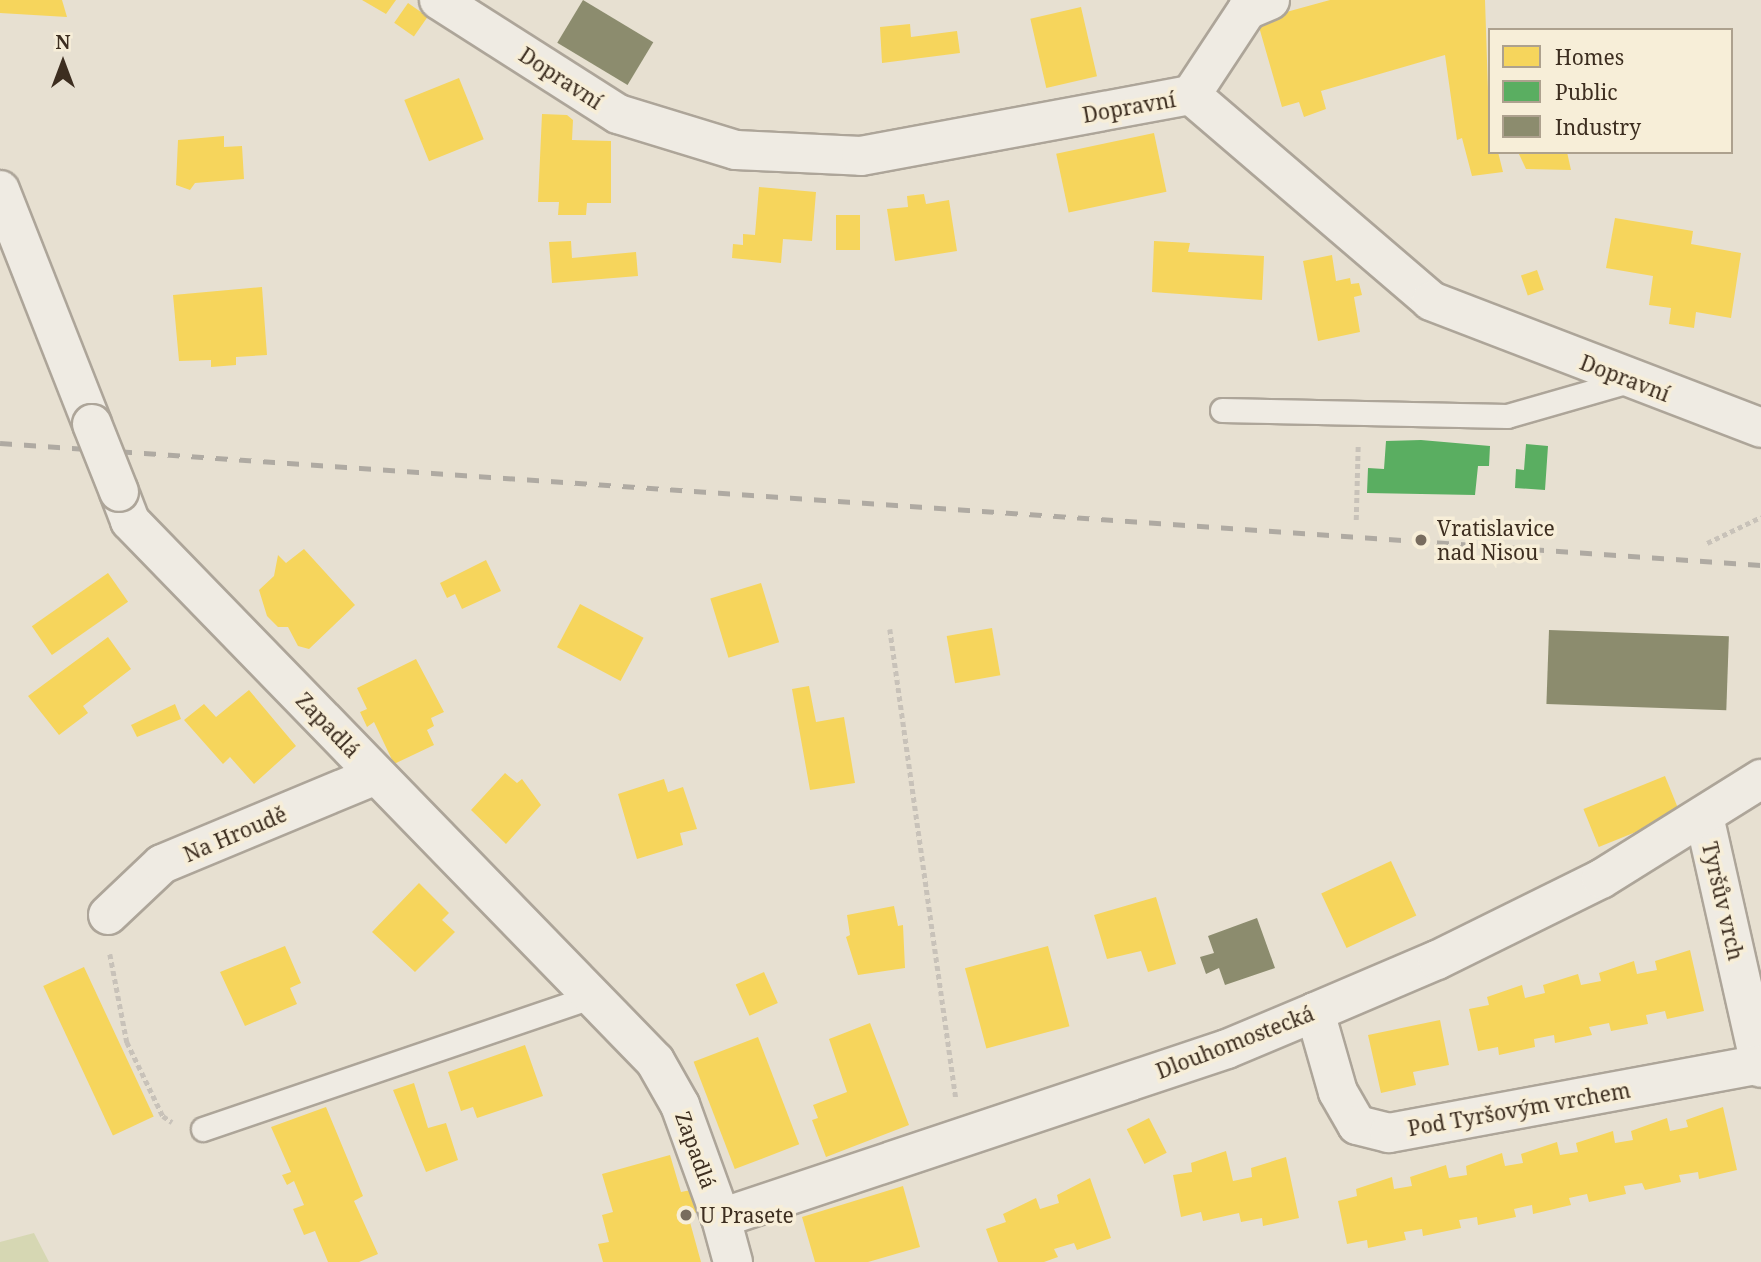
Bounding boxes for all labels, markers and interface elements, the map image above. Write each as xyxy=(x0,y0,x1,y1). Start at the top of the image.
north arrow xyxy=(28,28,98,98)
legend xyxy=(1488,28,1733,154)
text: N xyxy=(56,29,70,55)
street label: Dopravní xyxy=(515,42,607,114)
text: Homes xyxy=(1555,43,1624,71)
text: Public xyxy=(1555,78,1617,106)
street label: Dopravní xyxy=(1081,86,1177,128)
text: Industry xyxy=(1555,113,1641,141)
street label: Dopravní xyxy=(1577,349,1673,407)
place label: Vratislavice nad Nisou xyxy=(1437,515,1555,565)
marker: Vratislavice nad Nisou xyxy=(1411,530,1431,550)
street label: Zapadlá xyxy=(291,687,365,763)
street label: Na Hroudě xyxy=(180,801,290,867)
street label: Tyršův vrch xyxy=(1697,839,1749,963)
street label: Dlouhomostecká xyxy=(1152,1000,1318,1084)
street label: Pod Tyršovým vrchem xyxy=(1406,1077,1632,1141)
street label: Zapadlá xyxy=(670,1108,722,1192)
place label: U Prasete xyxy=(700,1202,794,1228)
marker: U Prasete xyxy=(678,1207,694,1223)

